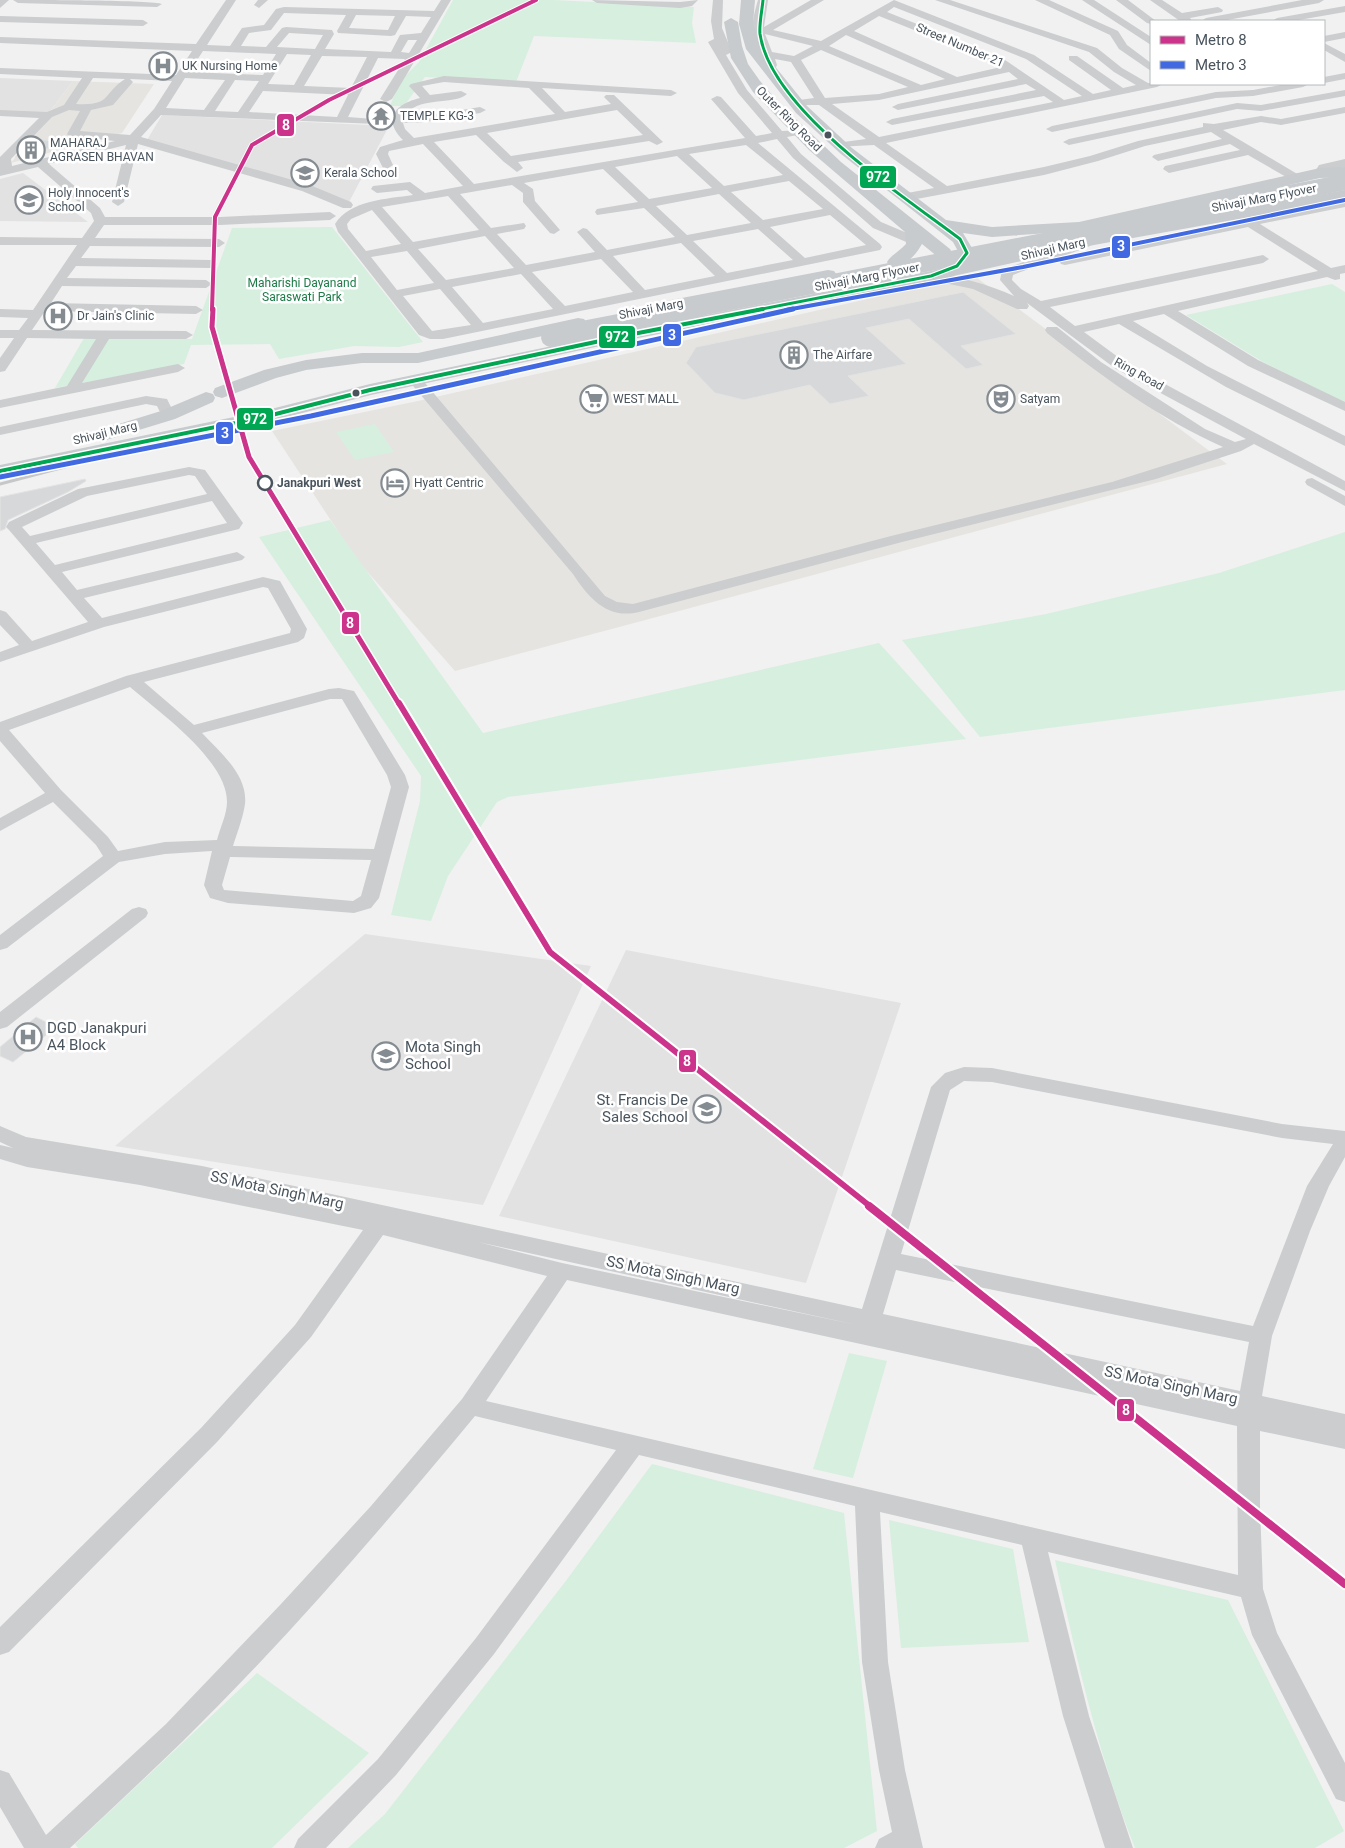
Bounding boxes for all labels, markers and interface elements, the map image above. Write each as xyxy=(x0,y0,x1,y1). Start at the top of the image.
street label: Street Number 21 xyxy=(914,20,1006,70)
legend xyxy=(1150,20,1325,85)
text: Metro 8 xyxy=(1195,31,1247,49)
hospital icon: UK Nursing Home xyxy=(148,51,178,81)
text: Metro 3 xyxy=(1195,56,1247,74)
place label: UK Nursing Home xyxy=(182,59,277,73)
street label: Outer Ring Road xyxy=(754,84,824,154)
temple icon: TEMPLE KG-3 xyxy=(366,101,396,131)
place label: TEMPLE KG-3 xyxy=(400,109,474,123)
line badge: 8 xyxy=(276,113,295,137)
text: 8 xyxy=(282,117,290,133)
unlabelled marker xyxy=(823,130,833,140)
building icon: MAHARAJ AGRASEN BHAVAN xyxy=(16,135,46,165)
place label: MAHARAJ AGRASEN BHAVAN xyxy=(50,136,154,164)
school or university icon: Kerala School xyxy=(290,158,320,188)
line badge: 972 xyxy=(859,165,897,189)
place label: Kerala School xyxy=(324,166,397,180)
text: 972 xyxy=(866,169,890,185)
street label: Shivaji Marg Flyover xyxy=(1210,181,1318,215)
school or university icon: Holy Innocent's School xyxy=(14,185,44,215)
place label: Holy Innocent's School xyxy=(48,186,129,214)
street label: Shivaji Marg xyxy=(1020,235,1086,263)
line badge: 3 xyxy=(1111,235,1131,259)
text: 3 xyxy=(1117,238,1125,254)
street label: Shivaji Marg Flyover xyxy=(813,260,921,294)
park label: Maharishi Dayanand Saraswati Park xyxy=(248,276,356,304)
street label: Shivaji Marg xyxy=(618,296,684,322)
hospital icon: Dr Jain's Clinic xyxy=(43,301,73,331)
place label: Dr Jain's Clinic xyxy=(77,309,154,323)
line badge: 3 xyxy=(662,323,682,347)
line badge: 972 xyxy=(598,325,636,349)
text: 3 xyxy=(668,327,676,343)
text: 972 xyxy=(605,329,629,345)
building icon: The Airfare xyxy=(779,340,809,370)
place label: The Airfare xyxy=(813,348,872,362)
street label: Ring Road xyxy=(1112,355,1166,393)
supermarket icon: WEST MALL xyxy=(579,384,609,414)
theatre icon: Satyam xyxy=(986,384,1016,414)
unlabelled marker xyxy=(351,388,361,398)
place label: WEST MALL xyxy=(613,392,679,406)
place label: Satyam xyxy=(1020,392,1060,406)
line badge: 972 xyxy=(236,407,274,431)
text: 972 xyxy=(243,411,267,427)
street label: Shivaji Marg xyxy=(72,418,138,448)
line badge: 3 xyxy=(215,421,234,445)
text: 3 xyxy=(221,425,229,441)
hotel icon: Hyatt Centric xyxy=(380,468,410,498)
marker: Janakpuri West xyxy=(257,475,273,491)
place label: Janakpuri West xyxy=(277,476,361,490)
place label: Hyatt Centric xyxy=(414,476,484,490)
line badge: 8 xyxy=(341,611,360,635)
text: 8 xyxy=(346,615,354,631)
place label: DGD Janakpuri A4 Block xyxy=(47,1019,147,1054)
hospital icon: DGD Janakpuri A4 Block xyxy=(13,1022,43,1052)
place label: Mota Singh School xyxy=(405,1038,481,1073)
school or university icon: Mota Singh School xyxy=(371,1041,401,1071)
line badge: 8 xyxy=(678,1049,697,1073)
text: 8 xyxy=(683,1053,691,1069)
place label: St. Francis De Sales School xyxy=(596,1091,688,1126)
school or university icon: St. Francis De Sales School xyxy=(692,1094,722,1124)
street label: SS Mota Singh Marg xyxy=(209,1167,345,1213)
street label: SS Mota Singh Marg xyxy=(605,1252,741,1298)
street label: SS Mota Singh Marg xyxy=(1103,1362,1239,1408)
line badge: 8 xyxy=(1116,1398,1135,1422)
text: 8 xyxy=(1122,1402,1130,1418)

